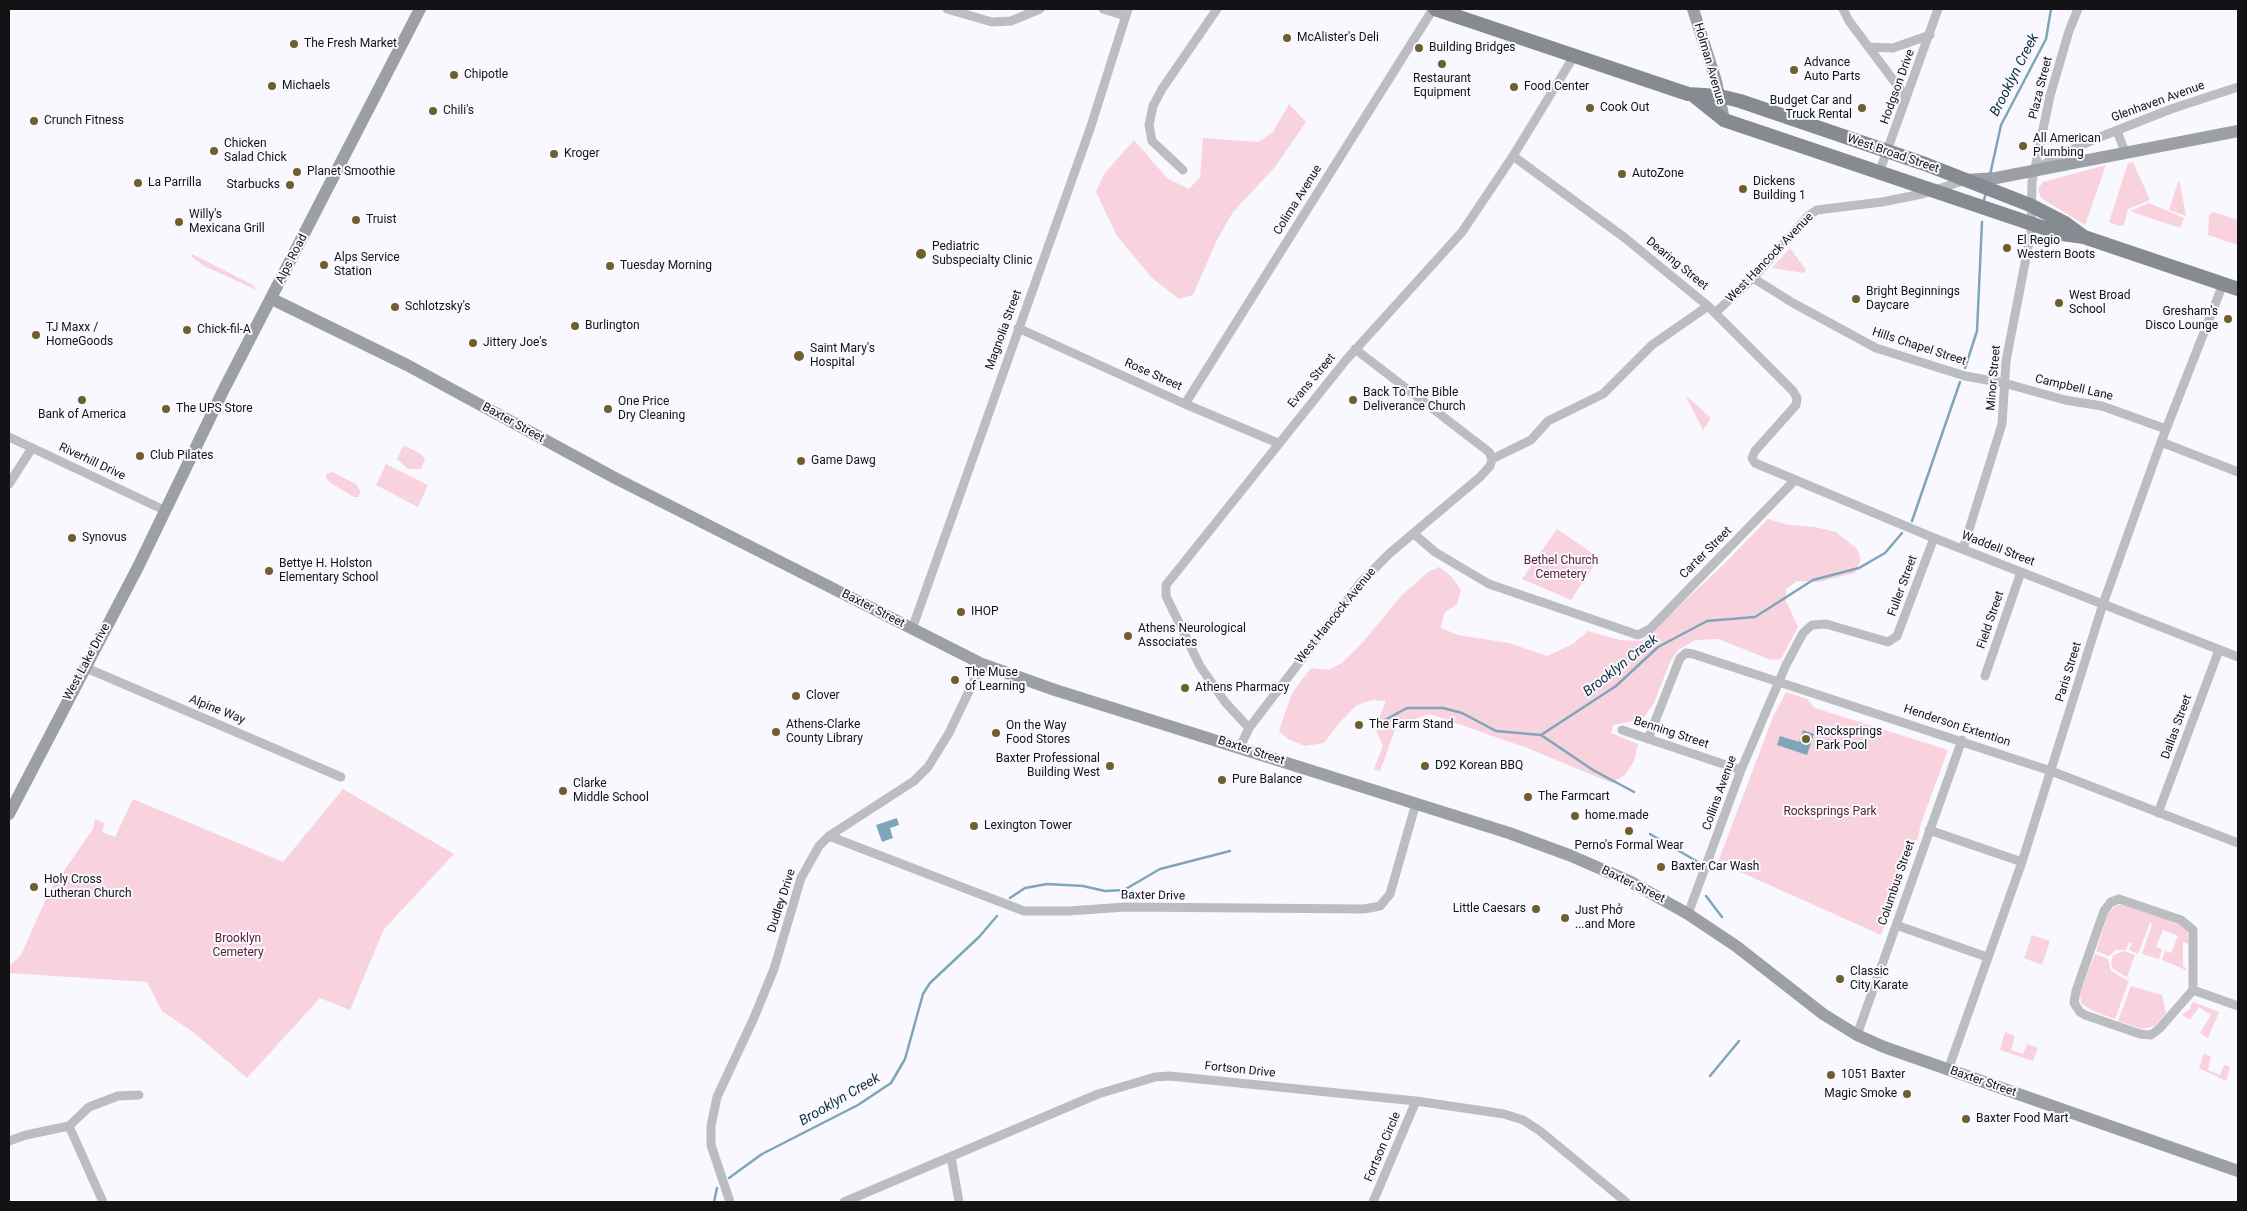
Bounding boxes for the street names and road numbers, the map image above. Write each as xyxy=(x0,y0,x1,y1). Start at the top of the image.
street label: Holman Avenue xyxy=(1690,22,1728,106)
street label: Hodgson Drive xyxy=(1878,48,1918,126)
street label: Plaza Street xyxy=(2026,55,2056,121)
street label: Glenhaven Avenue xyxy=(2109,78,2207,126)
street label: West Broad Street xyxy=(1845,132,1941,176)
street label: Colima Avenue xyxy=(1271,162,1325,238)
street label: West Hancock Avenue xyxy=(1723,210,1817,306)
street label: Alps Road xyxy=(273,232,311,286)
street label: Dearing Street xyxy=(1643,235,1711,293)
street label: Magnolia Street xyxy=(983,288,1025,372)
street label: Hills Chapel Street xyxy=(1870,325,1968,369)
street label: Minor Street xyxy=(1984,345,2004,411)
street label: Evans Street xyxy=(1285,351,1339,411)
street label: Rose Street xyxy=(1122,356,1184,394)
street label: Campbell Lane xyxy=(2034,372,2114,404)
street label: Baxter Street xyxy=(479,400,547,446)
street label: Riverhill Drive xyxy=(56,440,128,484)
street label: Carter Street xyxy=(1677,524,1735,582)
street label: Waddell Street xyxy=(1959,528,2037,570)
street label: Fuller Street xyxy=(1885,553,1921,619)
street label: West Hancock Avenue xyxy=(1293,565,1379,667)
street label: Baxter Street xyxy=(839,587,907,631)
street label: Field Street xyxy=(1974,589,2008,651)
street label: West Lake Drive xyxy=(61,621,113,703)
street label: Paris Street xyxy=(2053,640,2085,704)
street label: Alpine Way xyxy=(187,692,247,728)
street label: Dallas Street xyxy=(2159,693,2195,761)
street label: Henderson Extention xyxy=(1902,702,2012,750)
street label: Benning Street xyxy=(1632,714,1710,752)
street label: Baxter Street xyxy=(1216,733,1286,769)
street label: Collins Avenue xyxy=(1700,754,1740,832)
street label: Columbus Street xyxy=(1876,839,1918,927)
street label: Baxter Street xyxy=(1599,863,1667,907)
street label: Dudley Drive xyxy=(765,867,799,935)
street label: Baxter Drive xyxy=(1121,888,1185,904)
street label: Fortson Drive xyxy=(1204,1059,1276,1081)
street label: Baxter Street xyxy=(1948,1064,2018,1100)
street label: Fortson Circle xyxy=(1362,1110,1404,1184)

